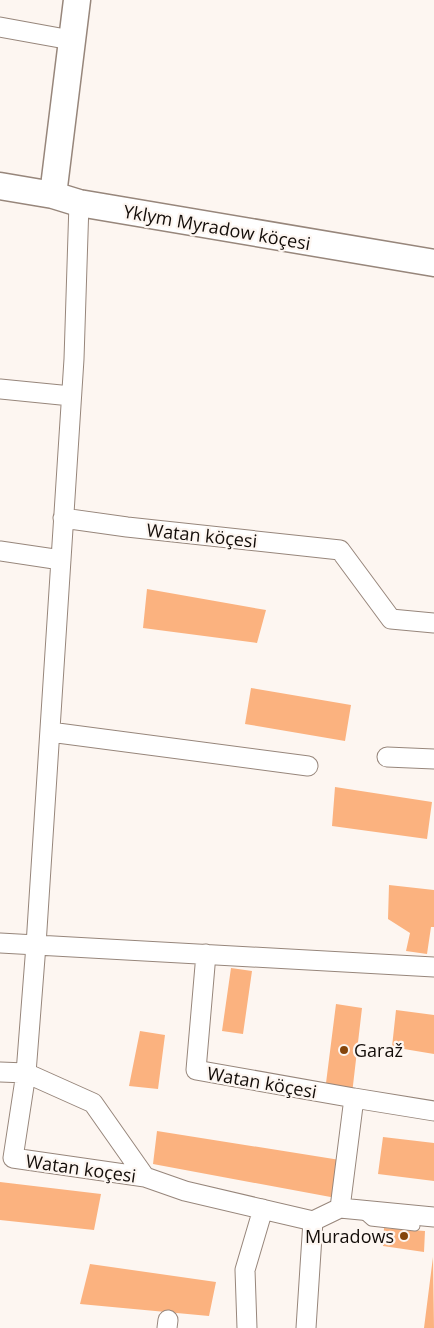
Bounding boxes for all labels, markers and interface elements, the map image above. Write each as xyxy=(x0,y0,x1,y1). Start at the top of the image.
street label: Yklym Myradow köçesi xyxy=(122,199,312,255)
street label: Watan köçesi xyxy=(146,517,258,553)
place label: Garaž xyxy=(354,1038,403,1062)
marker: Garaž xyxy=(338,1044,350,1056)
street label: Watan köçesi xyxy=(205,1061,319,1103)
street label: Watan koçesi xyxy=(24,1148,138,1188)
place label: Muradows xyxy=(305,1224,394,1248)
marker: Muradows xyxy=(398,1230,410,1242)

